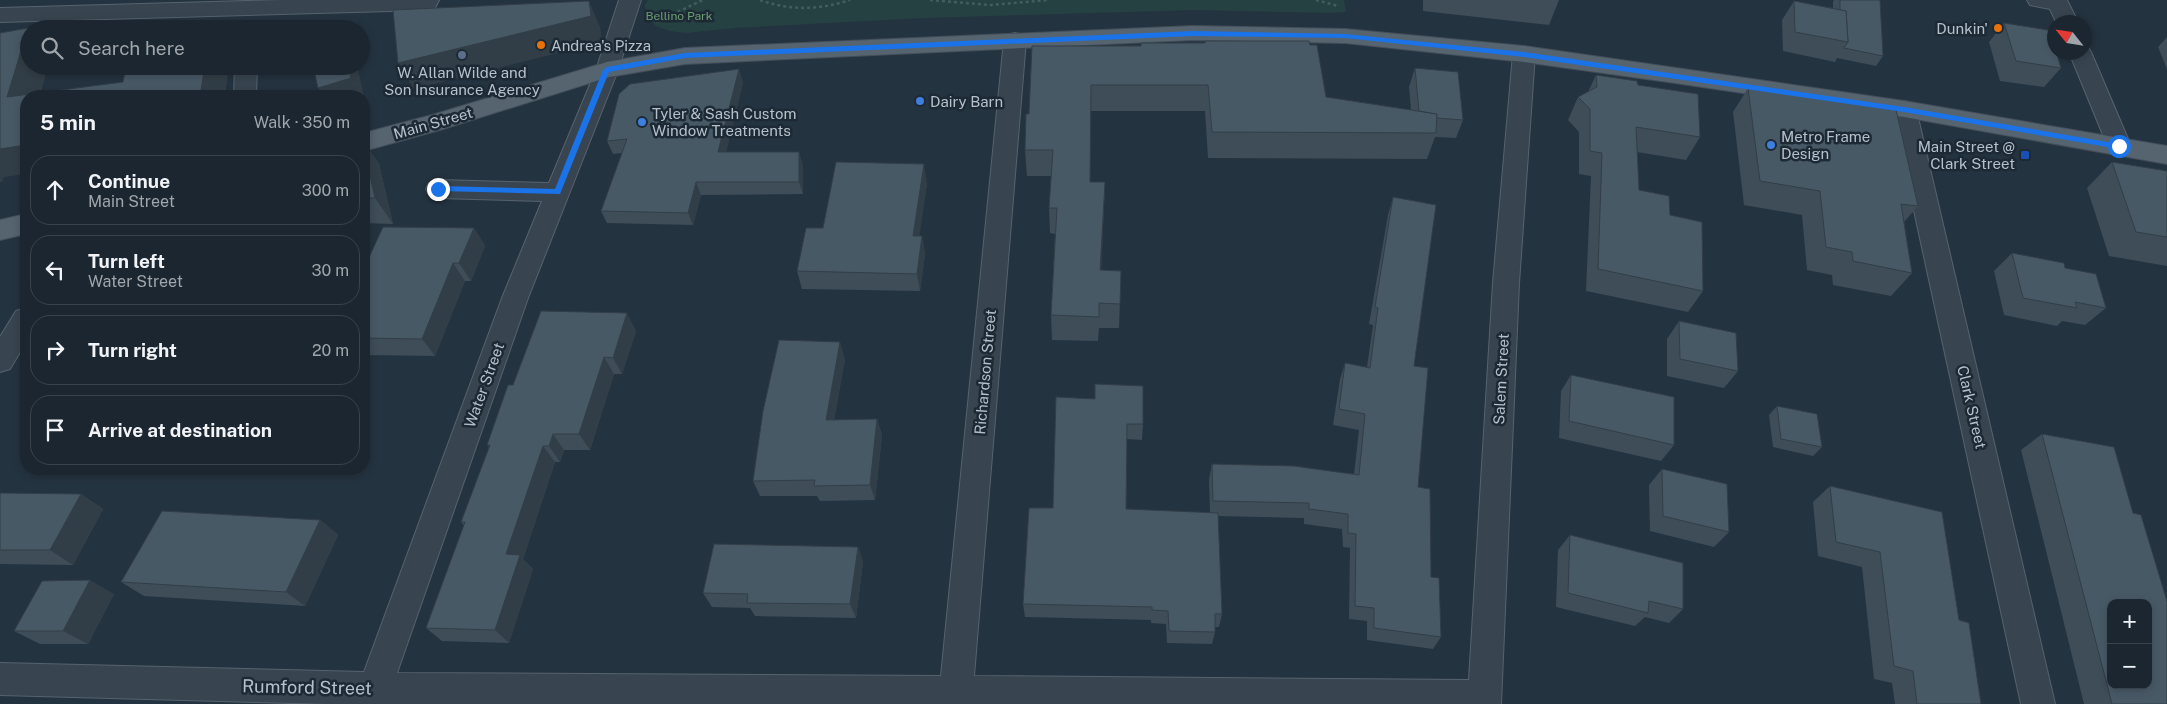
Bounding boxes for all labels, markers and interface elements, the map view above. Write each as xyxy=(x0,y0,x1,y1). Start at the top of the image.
park label: Bellino Park xyxy=(645,9,713,23)
north arrow xyxy=(2047,15,2092,60)
search box xyxy=(20,20,370,75)
place label: Dunkin' xyxy=(1936,20,1988,37)
marker: Dunkin' xyxy=(1992,22,2004,34)
icon: search xyxy=(38,34,66,62)
text: Search here xyxy=(78,37,185,59)
place label: Andrea's Pizza xyxy=(551,37,651,54)
marker: Andrea's Pizza xyxy=(535,39,547,51)
marker: W. Allan Wilde and Son Insurance Agency xyxy=(456,49,468,61)
place label: W. Allan Wilde and Son Insurance Agency xyxy=(384,64,540,98)
place label: Dairy Barn xyxy=(930,93,1003,110)
marker: Dairy Barn xyxy=(914,95,926,107)
street label: Main Street xyxy=(392,104,475,142)
place label: Tyler & Sash Custom Window Treatments xyxy=(652,105,796,139)
text: 5 min xyxy=(40,110,96,135)
text: Walk · 350 m xyxy=(254,113,350,132)
marker: Tyler & Sash Custom Window Treatments xyxy=(636,116,648,128)
place label: Metro Frame Design xyxy=(1781,128,1870,162)
route start xyxy=(2108,135,2131,158)
place label: Main Street @ Clark Street xyxy=(1918,138,2015,172)
marker: Metro Frame Design xyxy=(1765,139,1777,151)
marker: Main Street @ Clark Street xyxy=(2019,149,2031,161)
text: Continue xyxy=(88,170,170,192)
icon: ahead xyxy=(41,176,69,204)
route end xyxy=(427,178,450,201)
text: 300 m xyxy=(302,181,349,200)
text: Main Street xyxy=(88,192,175,211)
text: Turn left xyxy=(88,250,165,272)
icon: left xyxy=(41,256,69,284)
text: 30 m xyxy=(312,261,349,280)
text: Water Street xyxy=(88,272,183,291)
street label: Richardson Street xyxy=(971,309,999,435)
street label: Salem Street xyxy=(1490,333,1512,425)
icon: right xyxy=(41,336,69,364)
text: Turn right xyxy=(88,339,177,361)
street label: Water Street xyxy=(461,340,507,430)
text: 20 m xyxy=(312,341,349,360)
street label: Clark Street xyxy=(1954,364,1990,450)
icon: arrive xyxy=(41,416,69,444)
text: Arrive at destination xyxy=(88,419,272,441)
map controls xyxy=(2107,599,2152,689)
button: + xyxy=(2107,599,2152,644)
button: − xyxy=(2107,644,2152,689)
street label: Rumford Street xyxy=(242,675,372,699)

